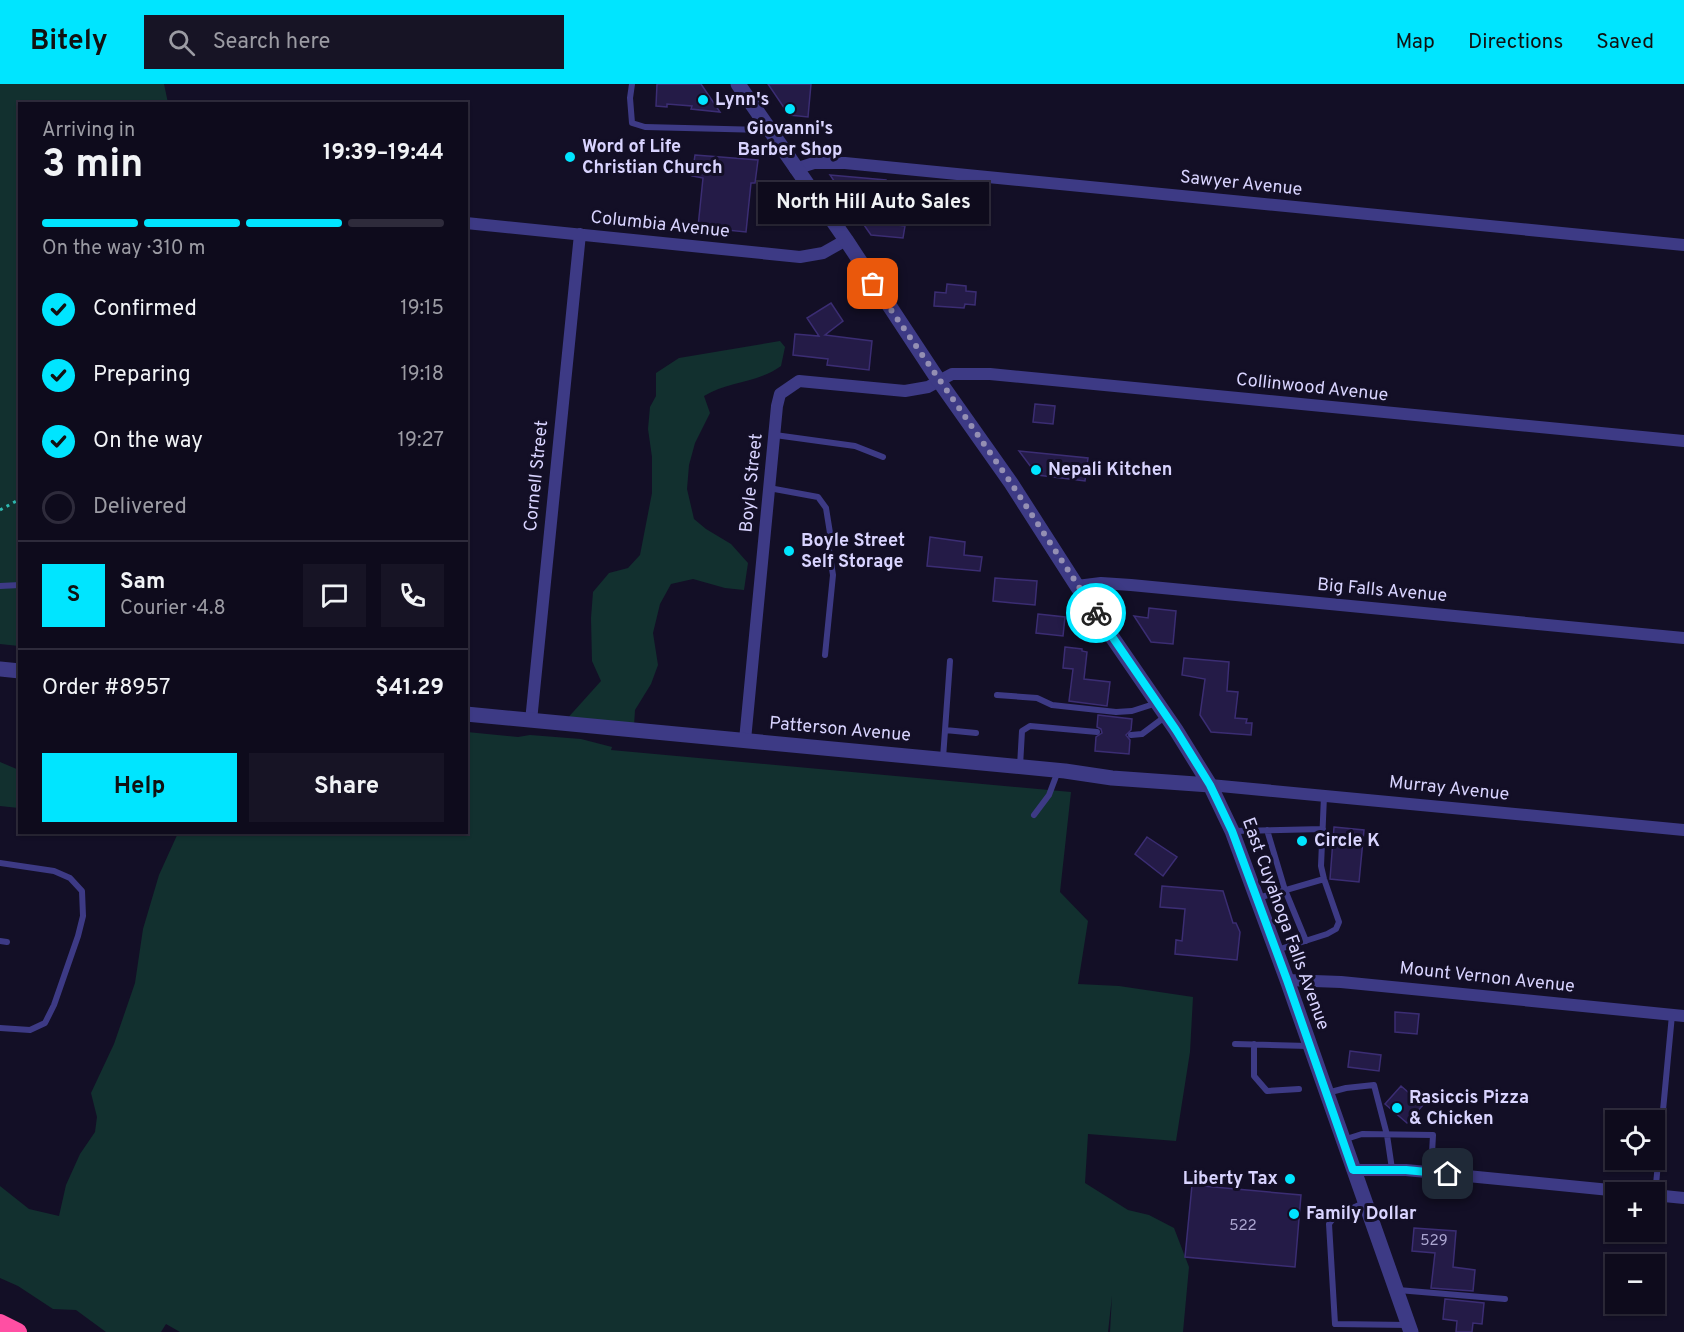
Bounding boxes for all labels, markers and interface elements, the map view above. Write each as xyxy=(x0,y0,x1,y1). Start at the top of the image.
search box xyxy=(144,15,564,69)
text: Bitely xyxy=(30,24,108,60)
icon: search xyxy=(165,26,198,59)
text: Search here xyxy=(213,29,330,56)
text: Map xyxy=(1395,29,1435,56)
text: Directions xyxy=(1468,29,1563,56)
text: Saved xyxy=(1596,29,1654,56)
place label: Lynn's xyxy=(715,89,769,112)
marker: Lynn's xyxy=(696,93,710,107)
marker: Giovanni's Barber Shop xyxy=(783,102,797,116)
text: Arriving in xyxy=(42,118,135,144)
place label: Giovanni's Barber Shop xyxy=(738,118,842,162)
place label: Word of Life Christian Church xyxy=(582,136,723,180)
text: 19:39–19:44 xyxy=(323,140,444,167)
text: 3 min xyxy=(42,142,143,191)
marker: Word of Life Christian Church xyxy=(563,150,577,164)
street label: Sawyer Avenue xyxy=(1179,166,1303,202)
callout: North Hill Auto Sales xyxy=(758,182,988,224)
text: North Hill Auto Sales xyxy=(776,190,971,216)
street label: Columbia Avenue xyxy=(589,206,731,244)
text: On the way · 310 m xyxy=(42,236,205,262)
pin xyxy=(847,258,898,309)
icon: bag xyxy=(856,267,889,300)
icon: check xyxy=(42,293,75,326)
text: Confirmed xyxy=(93,296,197,323)
text: 19:15 xyxy=(400,296,444,322)
icon: check xyxy=(42,359,75,392)
text: Preparing xyxy=(93,362,191,389)
text: 19:18 xyxy=(400,362,444,388)
street label: Collinwood Avenue xyxy=(1235,369,1389,407)
street label: Cornell Street xyxy=(520,419,554,533)
icon: check xyxy=(42,425,75,458)
text: On the way xyxy=(93,428,203,455)
text: 19:27 xyxy=(398,428,444,454)
street label: Boyle Street xyxy=(735,432,769,534)
place label: Nepali Kitchen xyxy=(1048,459,1172,482)
marker: Nepali Kitchen xyxy=(1029,463,1043,477)
text: Delivered xyxy=(93,494,187,521)
place label: Boyle Street Self Storage xyxy=(801,530,905,574)
marker: Boyle Street Self Storage xyxy=(782,544,796,558)
button: chat xyxy=(303,564,366,627)
button: phone xyxy=(381,564,444,627)
text: Sam xyxy=(120,569,165,596)
street label: Big Falls Avenue xyxy=(1316,574,1448,608)
text: S xyxy=(67,582,80,609)
courier xyxy=(1066,583,1126,643)
text: Courier · 4.8 xyxy=(120,596,226,622)
icon: bike xyxy=(1080,597,1113,630)
text: Order #8957 xyxy=(42,675,170,702)
text: $41.29 xyxy=(375,675,444,702)
street label: Patterson Avenue xyxy=(768,712,912,748)
button: Help xyxy=(42,753,237,822)
button: Share xyxy=(249,753,444,822)
street label: Murray Avenue xyxy=(1388,771,1510,807)
street label: East Cuyahoga Falls Avenue xyxy=(1236,815,1334,1033)
place label: Circle K xyxy=(1314,830,1380,853)
marker: Circle K xyxy=(1295,834,1309,848)
street label: Mount Vernon Avenue xyxy=(1398,957,1576,999)
place label: Rasiccis Pizza & Chicken xyxy=(1409,1087,1529,1131)
marker: Rasiccis Pizza & Chicken xyxy=(1390,1101,1404,1115)
map controls xyxy=(1605,1110,1665,1314)
button: locate xyxy=(1605,1110,1665,1170)
pin xyxy=(1422,1148,1473,1199)
icon: home xyxy=(1431,1157,1464,1190)
place label: Liberty Tax xyxy=(1183,1168,1278,1191)
marker: Liberty Tax xyxy=(1283,1172,1297,1186)
button: + xyxy=(1605,1182,1665,1242)
place label: Family Dollar xyxy=(1306,1203,1417,1226)
marker: Family Dollar xyxy=(1287,1207,1301,1221)
house number: 522 xyxy=(1229,1217,1257,1236)
house number: 529 xyxy=(1420,1232,1448,1251)
button: − xyxy=(1605,1254,1665,1314)

